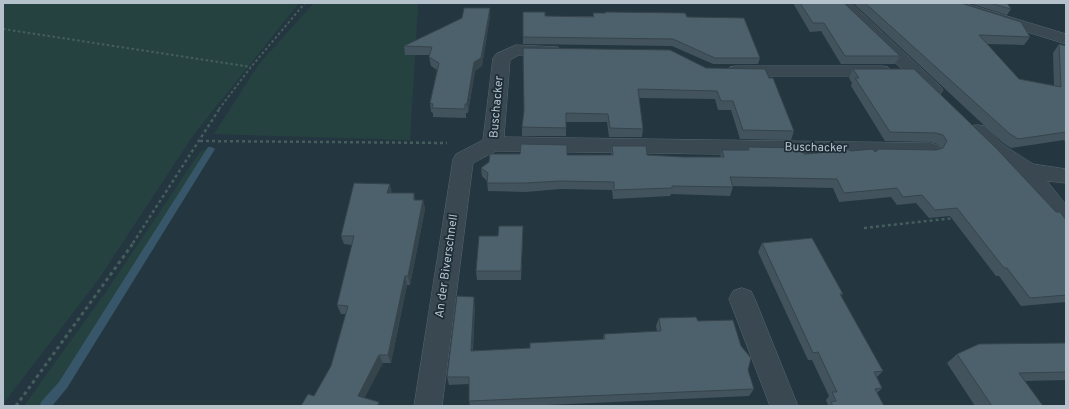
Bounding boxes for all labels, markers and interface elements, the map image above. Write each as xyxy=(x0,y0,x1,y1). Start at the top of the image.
street label: Buschacker xyxy=(486,75,508,139)
street label: Buschacker xyxy=(785,139,848,157)
street label: An der Biverschnell xyxy=(432,213,462,319)

